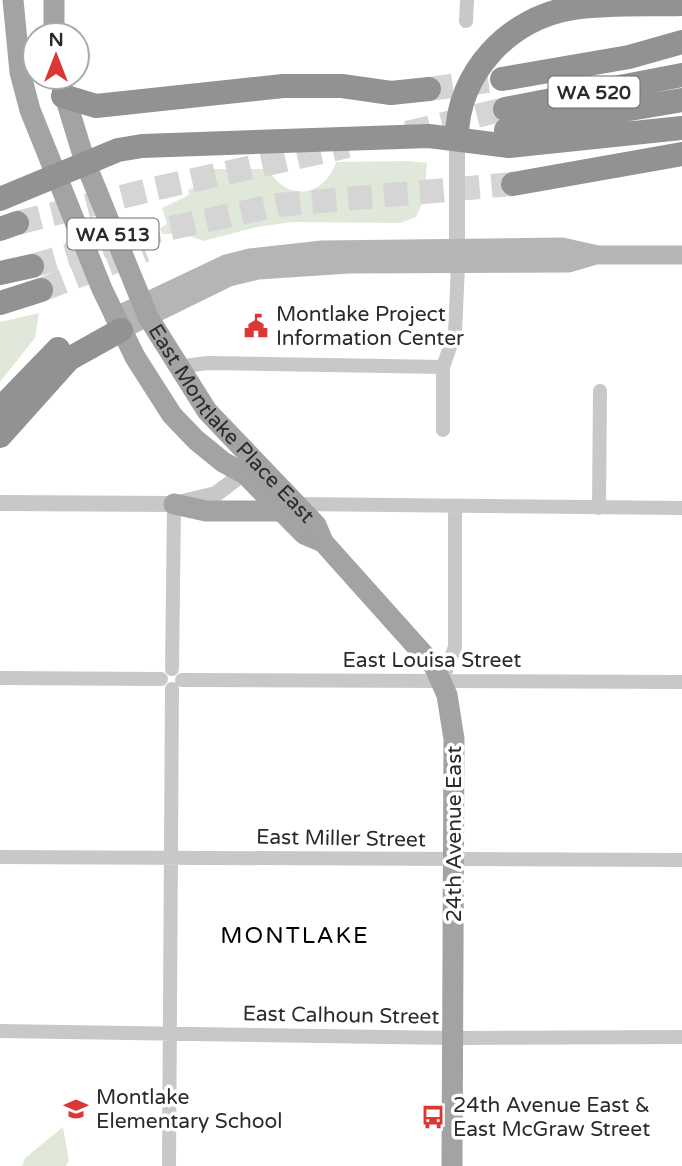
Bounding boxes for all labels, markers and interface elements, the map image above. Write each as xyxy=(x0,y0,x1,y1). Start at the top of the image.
north arrow xyxy=(21,21,91,91)
text: N xyxy=(48,29,64,51)
road number: WA 520 xyxy=(548,76,640,108)
road number: WA 513 xyxy=(68,218,158,250)
place label: Montlake Project Information Center xyxy=(276,302,464,351)
public building icon: Montlake Project Information Center xyxy=(242,312,270,340)
street label: East Montlake Place East xyxy=(143,320,319,528)
street label: East Louisa Street xyxy=(343,648,521,673)
street label: 24th Avenue East xyxy=(442,746,467,922)
street label: East Miller Street xyxy=(256,825,426,852)
district label: MONTLAKE xyxy=(220,922,370,950)
street label: East Calhoun Street xyxy=(242,1001,440,1030)
place label: Montlake Elementary School xyxy=(96,1085,283,1134)
place label: 24th Avenue East & East McGraw Street xyxy=(453,1093,650,1142)
school or university icon: Montlake Elementary School xyxy=(62,1095,90,1123)
bus stop icon: 24th Avenue East & East McGraw Street xyxy=(419,1103,447,1131)

